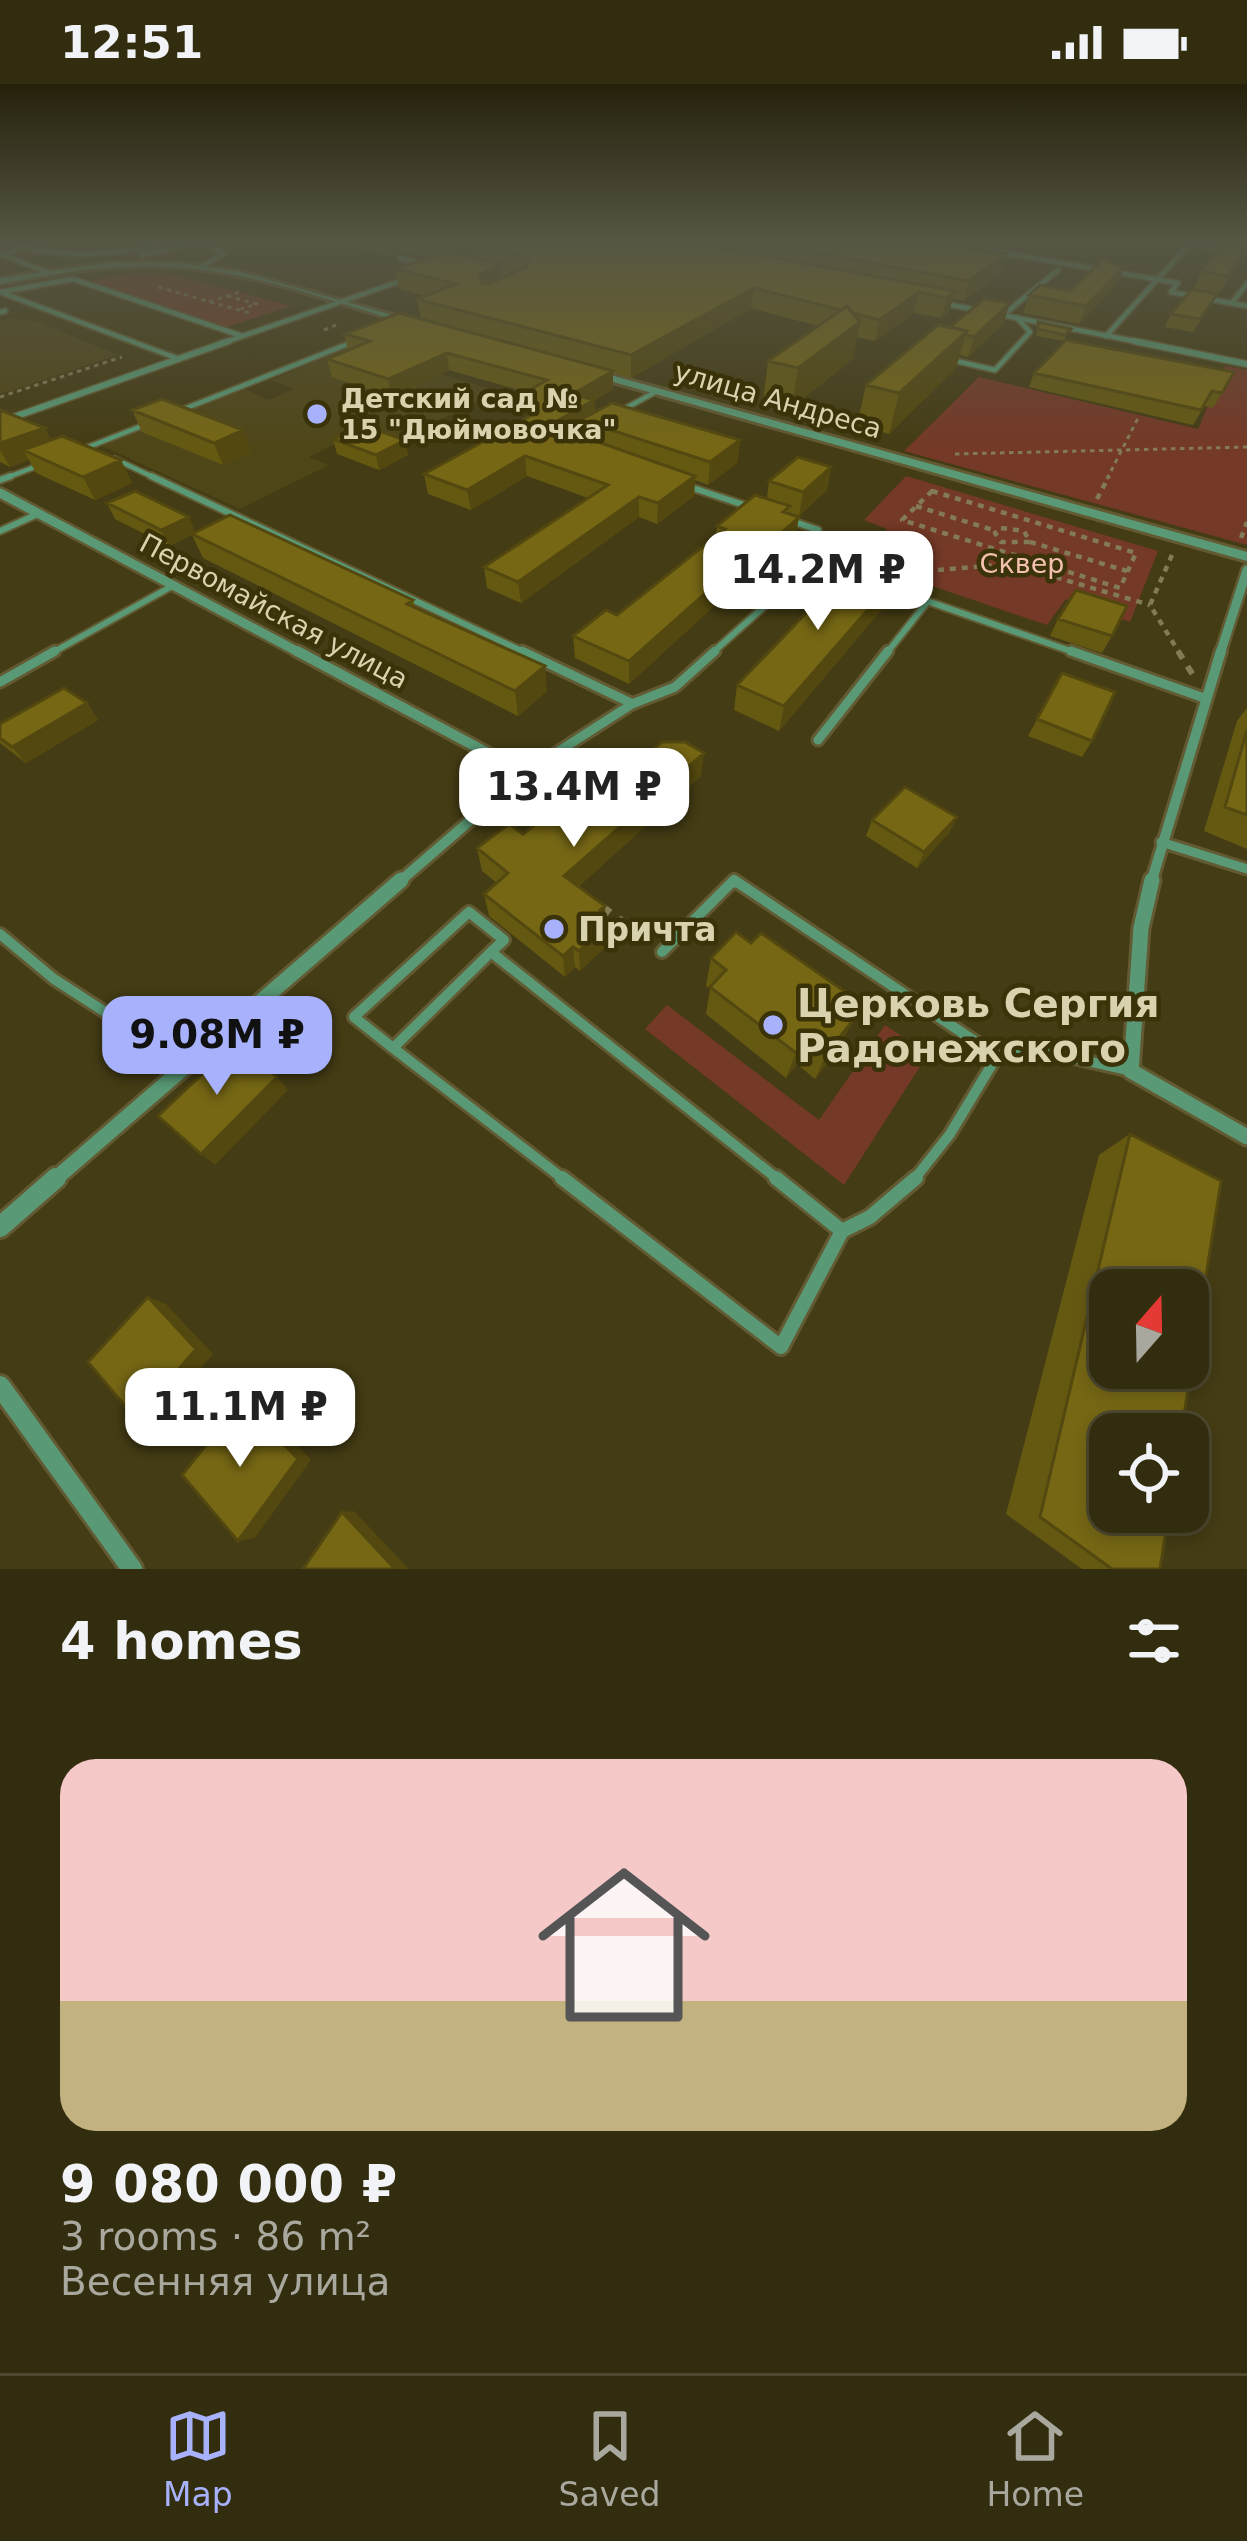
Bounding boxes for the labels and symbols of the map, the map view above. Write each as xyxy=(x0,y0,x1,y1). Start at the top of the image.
street label: улица Андреса xyxy=(671,356,885,444)
place label: Детский сад № 15 "Дюймовочка" xyxy=(341,383,617,445)
marker: Детский сад № 15 "Дюймовочка" xyxy=(304,401,330,427)
street label: Первомайская улица xyxy=(135,527,413,695)
pin: 14.2M ₽ xyxy=(707,531,929,633)
park label: Сквер xyxy=(980,548,1064,579)
pin: 13.4M ₽ xyxy=(463,748,685,850)
place label: Причта xyxy=(578,910,716,949)
marker: Причта xyxy=(541,916,567,942)
place label: Церковь Сергия Радонежского xyxy=(797,981,1159,1071)
pin: 9.08M ₽ xyxy=(106,996,328,1098)
marker: Церковь Сергия Радонежского xyxy=(760,1012,786,1038)
north arrow xyxy=(1089,1269,1209,1389)
pin: 11.1M ₽ xyxy=(129,1368,351,1470)

